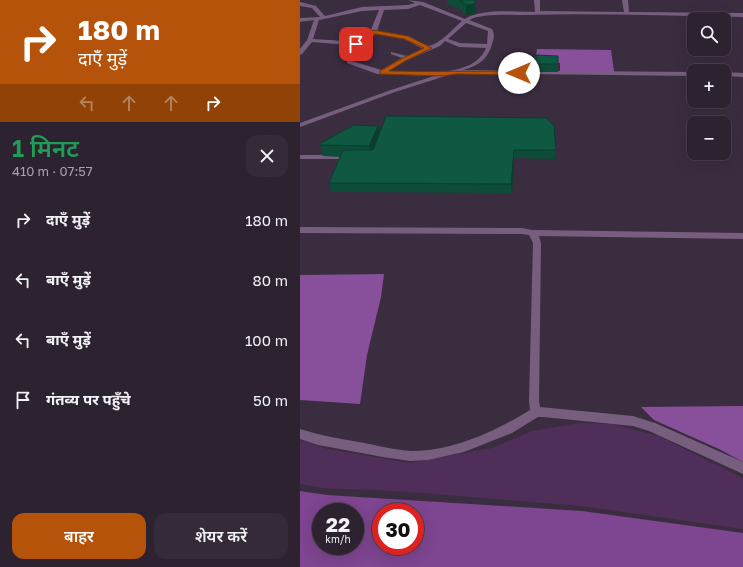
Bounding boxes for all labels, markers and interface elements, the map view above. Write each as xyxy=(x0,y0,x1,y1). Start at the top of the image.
map controls xyxy=(687,12,731,160)
button: search xyxy=(687,12,731,56)
text: 180 m xyxy=(78,13,160,46)
icon: right xyxy=(12,16,64,68)
pin xyxy=(339,27,373,61)
icon: arrive xyxy=(345,33,367,55)
text: दाएँ मुड़ें xyxy=(78,47,127,69)
position arrow xyxy=(498,52,540,94)
button: + xyxy=(687,64,731,108)
icon: left xyxy=(76,92,98,114)
icon: ahead xyxy=(118,92,140,114)
icon: ahead xyxy=(160,92,182,114)
icon: right xyxy=(202,92,224,114)
button: − xyxy=(687,116,731,160)
text: 1 मिनट xyxy=(12,133,79,162)
button: close xyxy=(246,135,288,177)
text: 410 m · 07:57 xyxy=(12,163,93,179)
icon: right xyxy=(12,209,34,231)
text: दाएँ मुड़ें xyxy=(46,210,90,228)
text: 180 m xyxy=(245,211,288,229)
icon: left xyxy=(12,269,34,291)
text: बाएँ मुड़ें xyxy=(46,270,91,288)
text: 80 m xyxy=(253,271,288,289)
icon: left xyxy=(12,329,34,351)
text: बाएँ मुड़ें xyxy=(46,330,91,348)
text: 100 m xyxy=(245,331,288,349)
icon: arrive xyxy=(12,389,34,411)
text: गंतव्य पर पहुँचे xyxy=(46,390,131,408)
text: 50 m xyxy=(253,391,288,409)
speed limit sign: 30 xyxy=(372,503,424,555)
text: 22 xyxy=(326,512,350,536)
button: बाहर xyxy=(12,513,146,559)
button: शेयर करें xyxy=(154,513,288,559)
text: km/h xyxy=(325,533,351,545)

